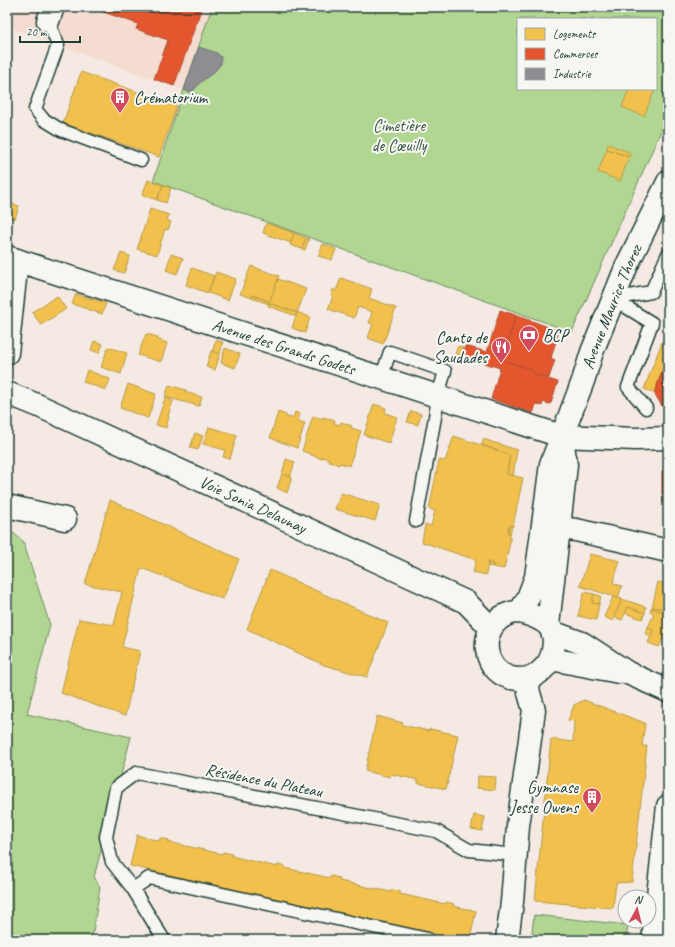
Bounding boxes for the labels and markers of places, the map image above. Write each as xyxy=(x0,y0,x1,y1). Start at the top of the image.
building icon: Crématorium xyxy=(109,86,131,114)
place label: Crématorium xyxy=(134,87,209,108)
bank icon: BCP xyxy=(518,324,540,352)
place label: BCP xyxy=(543,325,571,346)
place label: Canto de Saudades xyxy=(434,327,489,368)
restaurant icon: Canto de Saudades xyxy=(490,336,512,364)
place label: Gymnase Jesse Owens xyxy=(509,777,579,818)
building icon: Gymnase Jesse Owens xyxy=(581,786,603,814)

